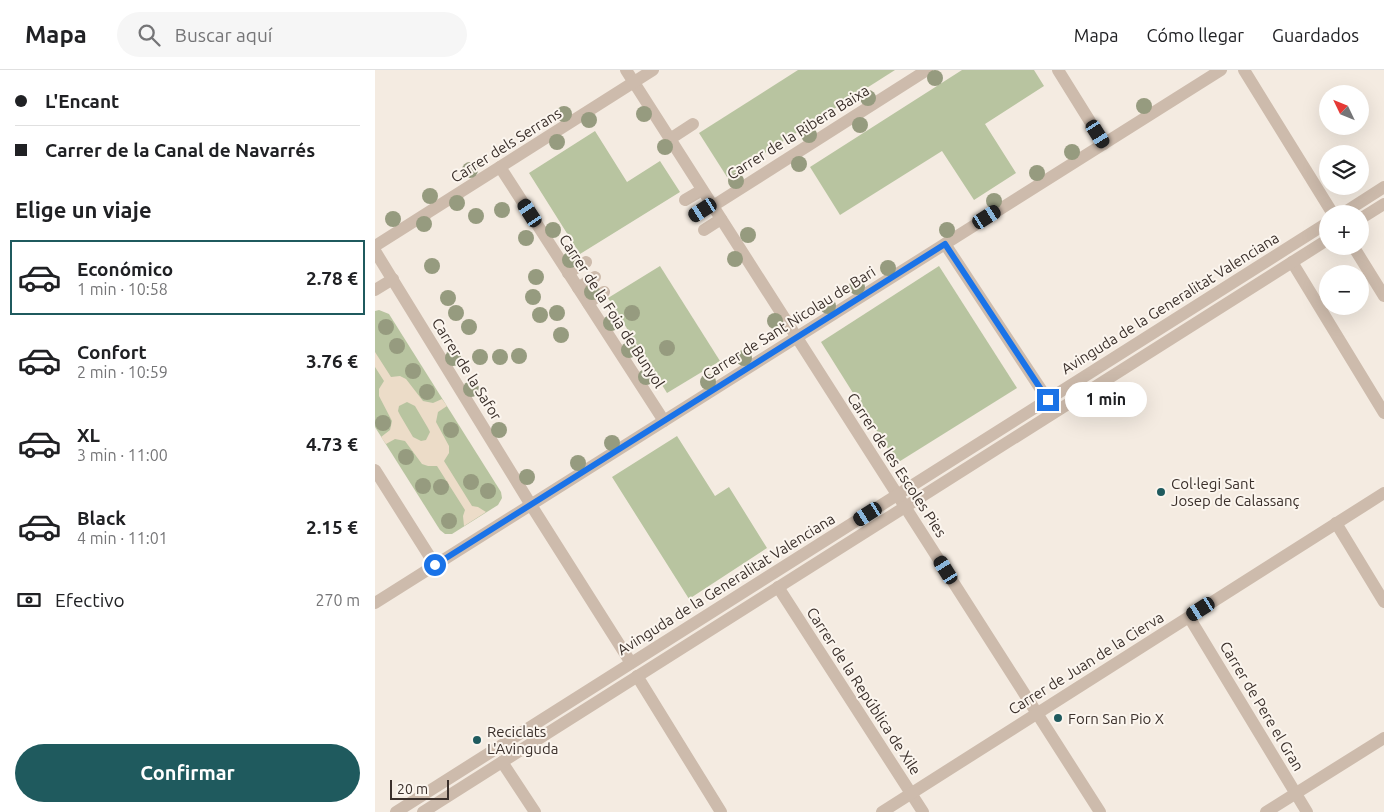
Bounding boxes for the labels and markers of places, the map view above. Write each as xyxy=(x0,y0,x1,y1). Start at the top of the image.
place label: Col·legi Sant Josep de Calassanç xyxy=(1171,475,1300,509)
marker: Col·legi Sant Josep de Calassanç xyxy=(1155,486,1167,498)
place label: Forn San Pio X xyxy=(1068,710,1164,727)
marker: Forn San Pio X xyxy=(1052,712,1064,724)
place label: Reciclats L'Avinguda xyxy=(487,723,558,757)
marker: Reciclats L'Avinguda xyxy=(471,734,483,746)

